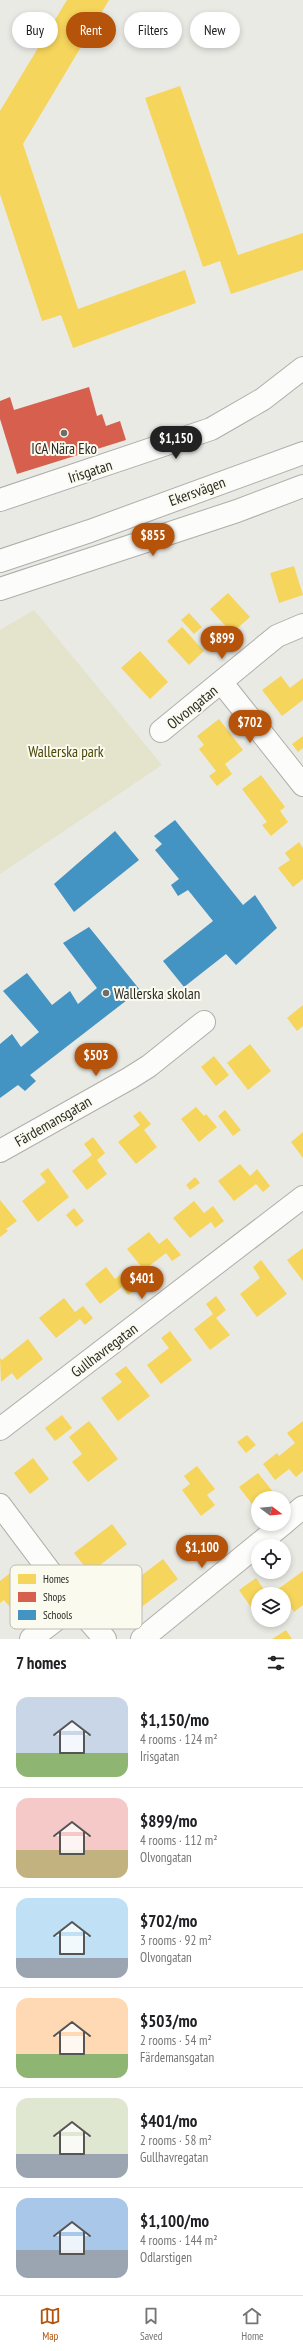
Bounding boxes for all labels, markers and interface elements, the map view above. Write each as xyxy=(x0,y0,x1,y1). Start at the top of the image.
chip: Buy xyxy=(12,12,58,48)
chip: Rent xyxy=(66,12,116,48)
chip: Filters xyxy=(124,12,182,48)
chip: New xyxy=(190,12,240,48)
pin: $1,150 xyxy=(143,426,209,460)
marker: ICA Nära Eko xyxy=(59,428,69,438)
text: $1,150 xyxy=(159,430,193,447)
place label: ICA Nära Eko xyxy=(31,439,97,458)
street label: Irisgatan xyxy=(66,455,114,487)
street label: Ekersvägen xyxy=(166,472,228,510)
pin: $855 xyxy=(129,523,177,557)
text: $855 xyxy=(141,527,165,544)
pin: $899 xyxy=(198,626,246,660)
text: $899 xyxy=(210,630,234,647)
street label: Olvongatan xyxy=(163,681,221,733)
pin: $702 xyxy=(226,710,274,744)
text: $702 xyxy=(238,714,262,731)
park label: Wallerska park xyxy=(28,742,104,761)
place label: Wallerska skolan xyxy=(114,984,200,1003)
marker: Wallerska skolan xyxy=(101,988,111,998)
pin: $503 xyxy=(72,1043,120,1077)
text: $503 xyxy=(84,1047,108,1064)
street label: Färdemansgatan xyxy=(11,1091,95,1151)
pin: $401 xyxy=(118,1266,166,1300)
text: $401 xyxy=(130,1270,154,1287)
street label: Gullhavregatan xyxy=(67,1319,141,1381)
north arrow xyxy=(251,1491,291,1531)
map controls xyxy=(251,1491,291,1627)
pin: $1,100 xyxy=(169,1535,235,1569)
text: $1,100 xyxy=(185,1539,219,1556)
button: locate xyxy=(251,1539,291,1579)
legend xyxy=(10,1565,142,1629)
text: Homes xyxy=(43,1572,69,1586)
button: layers xyxy=(251,1587,291,1627)
text: Shops xyxy=(43,1590,66,1604)
text: Schools xyxy=(43,1608,73,1622)
text: 7 homes xyxy=(16,1652,67,1674)
icon: filters xyxy=(265,1652,287,1674)
text: $1,150/mo xyxy=(140,1709,209,1731)
icon: home xyxy=(48,1713,96,1761)
text: 4 rooms · 124 m² xyxy=(140,1731,218,1748)
text: Irisgatan xyxy=(140,1748,179,1765)
text: $899/mo xyxy=(140,1810,197,1832)
icon: home xyxy=(48,1814,96,1862)
text: 4 rooms · 112 m² xyxy=(140,1832,218,1849)
text: Olvongatan xyxy=(140,1849,192,1866)
text: $702/mo xyxy=(140,1910,197,1932)
icon: home xyxy=(48,1914,96,1962)
text: 3 rooms · 92 m² xyxy=(140,1932,212,1949)
text: Olvongatan xyxy=(140,1949,192,1966)
text: $503/mo xyxy=(140,2010,197,2032)
icon: home xyxy=(48,2014,96,2062)
text: 2 rooms · 54 m² xyxy=(140,2032,212,2049)
text: Färdemansgatan xyxy=(140,2049,214,2066)
text: $401/mo xyxy=(140,2110,197,2132)
icon: home xyxy=(48,2114,96,2162)
text: 2 rooms · 58 m² xyxy=(140,2132,212,2149)
text: Gullhavregatan xyxy=(140,2149,208,2166)
text: $1,100/mo xyxy=(140,2210,209,2232)
icon: home xyxy=(48,2214,96,2262)
text: 4 rooms · 144 m² xyxy=(140,2232,218,2249)
text: Odlarstigen xyxy=(140,2249,192,2266)
tab: Map xyxy=(39,2305,61,2343)
tab: Saved xyxy=(140,2305,163,2343)
tab: Home xyxy=(241,2305,264,2343)

